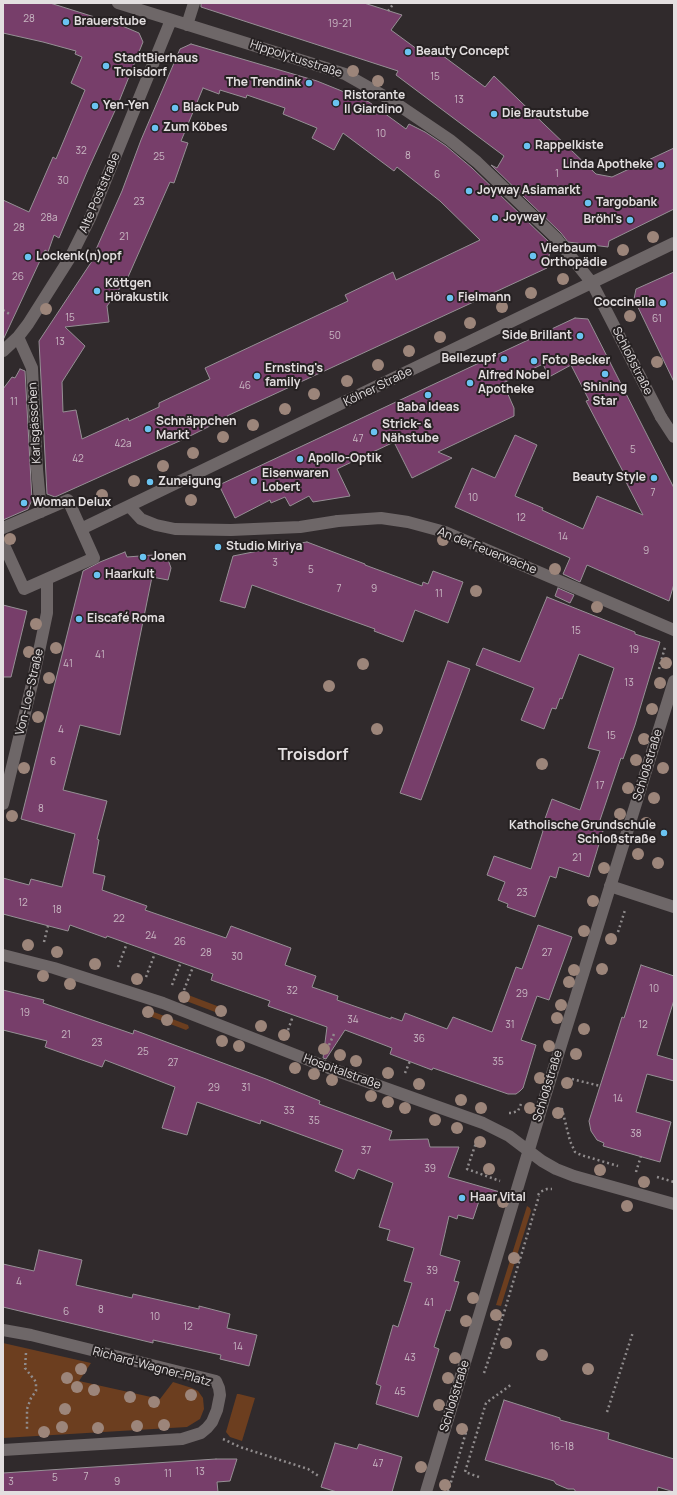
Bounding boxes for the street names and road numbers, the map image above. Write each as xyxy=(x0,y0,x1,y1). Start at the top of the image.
street label: Hippolytusstraße xyxy=(248,37,344,81)
street label: Alte Poststraße xyxy=(77,151,123,235)
street label: Schloßstraße xyxy=(609,325,655,397)
street label: Kölner Straße xyxy=(341,364,415,410)
street label: Karlsgässchen xyxy=(26,382,44,464)
street label: An der Feuerwache xyxy=(435,525,539,577)
street label: Von-Loe-Straße xyxy=(13,647,47,737)
street label: Schloßstraße xyxy=(630,727,666,803)
street label: Schloßstraße xyxy=(530,1048,566,1124)
street label: Hospitalstraße xyxy=(301,1051,383,1093)
street label: Richard-Wagner-Platz xyxy=(91,1344,213,1390)
street label: Schloßstraße xyxy=(437,1358,473,1434)

